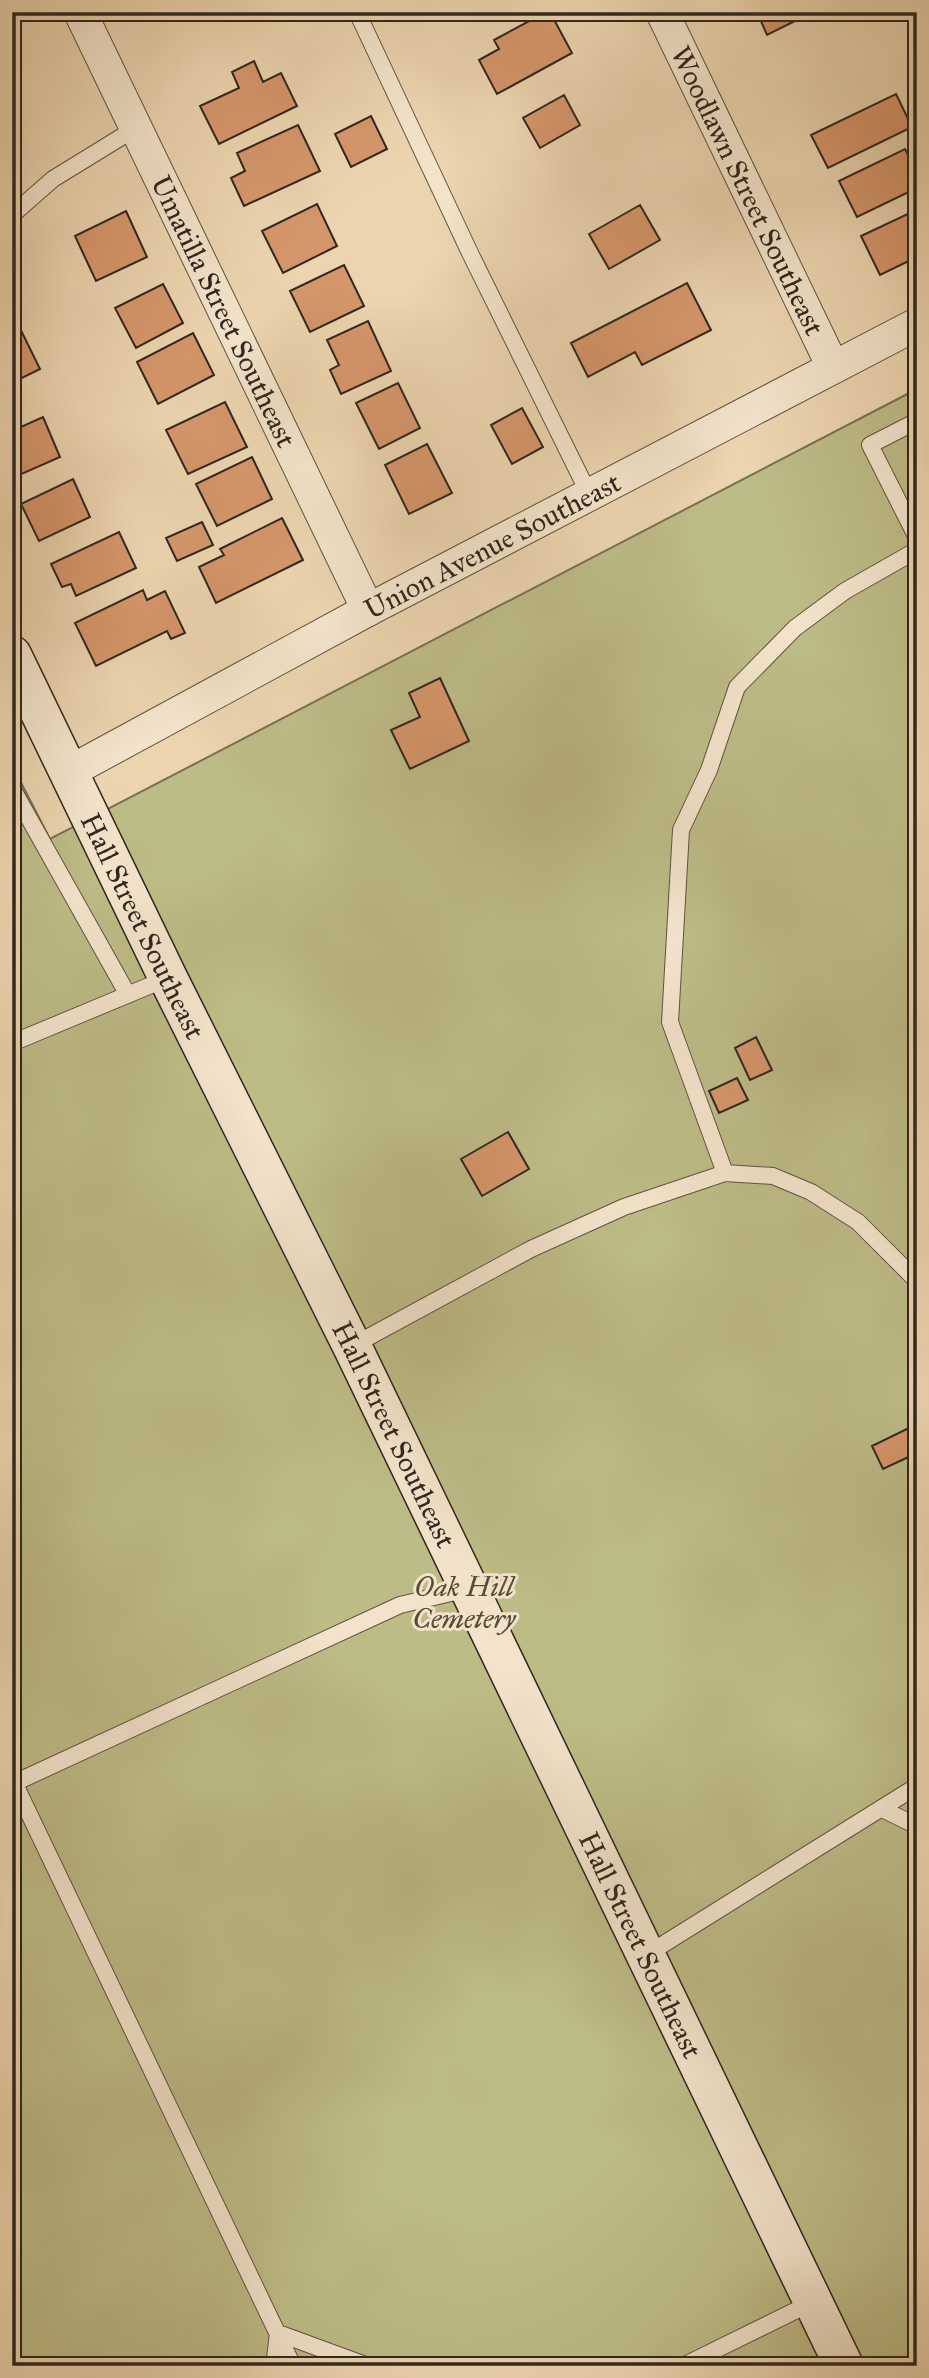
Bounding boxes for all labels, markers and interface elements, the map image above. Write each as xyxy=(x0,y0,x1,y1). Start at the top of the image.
street label: Woodlawn Street Southeast xyxy=(663,40,832,341)
street label: Umatilla Street Southeast xyxy=(143,170,304,453)
street label: Union Avenue Southeast xyxy=(358,465,627,627)
street label: Hall Street Southeast xyxy=(73,807,213,1045)
street label: Hall Street Southeast xyxy=(324,1315,464,1553)
park label: Oak Hill Cemetery xyxy=(413,1569,517,1636)
street label: Hall Street Southeast xyxy=(571,1826,710,2064)

